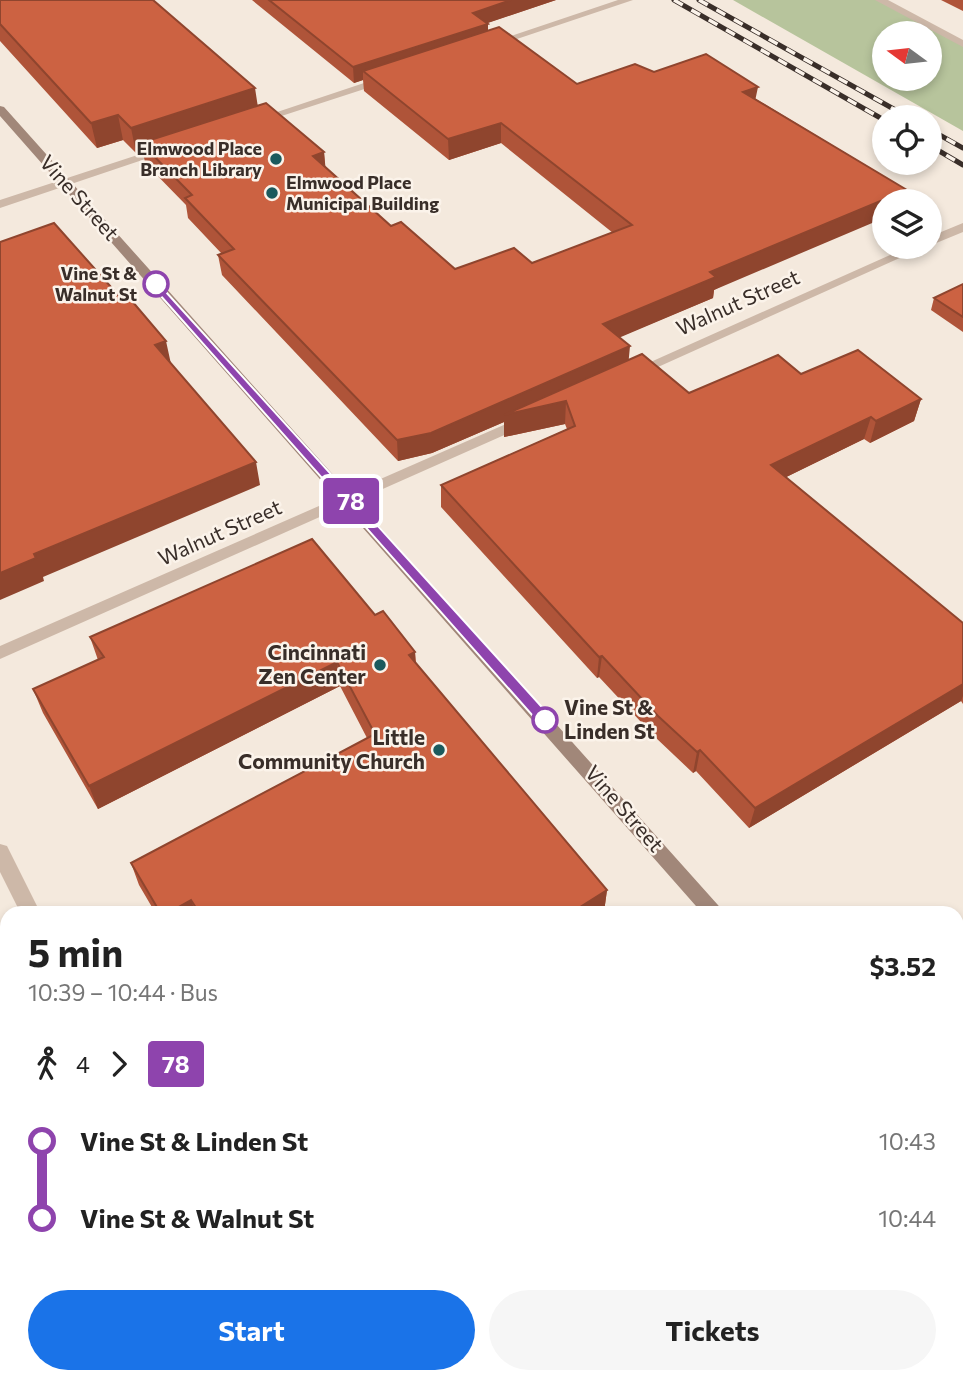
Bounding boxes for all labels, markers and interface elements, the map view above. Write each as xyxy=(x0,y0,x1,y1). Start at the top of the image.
north arrow xyxy=(872,21,942,91)
map controls xyxy=(872,21,942,259)
button: locate xyxy=(872,105,942,175)
place label: Elmwood Place Branch Library xyxy=(137,137,262,180)
street label: Vine Street xyxy=(35,149,125,245)
marker: Elmwood Place Branch Library xyxy=(268,151,284,167)
place label: Elmwood Place Municipal Building xyxy=(286,171,439,214)
marker: Elmwood Place Municipal Building xyxy=(264,185,280,201)
button: layers xyxy=(872,189,942,259)
place label: Vine St & Walnut St xyxy=(55,262,137,305)
street label: Walnut Street xyxy=(672,263,803,340)
marker: Vine St & Walnut St xyxy=(143,271,169,297)
line badge: 78 xyxy=(320,478,382,524)
text: 78 xyxy=(337,486,365,515)
street label: Walnut Street xyxy=(154,493,285,570)
place label: Cincinnati Zen Center xyxy=(258,639,366,688)
marker: Cincinnati Zen Center xyxy=(372,657,388,673)
place label: Vine St & Linden St xyxy=(564,694,655,743)
marker: Vine St & Linden St xyxy=(532,707,558,733)
place label: Little Community Church xyxy=(238,724,425,773)
marker: Little Community Church xyxy=(431,742,447,758)
street label: Vine Street xyxy=(581,760,669,856)
text: 5 min xyxy=(28,928,123,975)
text: $3.52 xyxy=(869,950,936,981)
text: 10:39 – 10:44 · Bus xyxy=(28,978,218,1006)
icon: walk xyxy=(28,1045,66,1083)
icon: forward xyxy=(100,1045,138,1083)
text: 78 xyxy=(162,1049,190,1078)
text: 4 xyxy=(76,1050,90,1078)
text: Vine St & Linden St xyxy=(80,1125,308,1156)
text: 10:43 xyxy=(879,1127,936,1155)
text: Vine St & Walnut St xyxy=(80,1202,314,1233)
text: 10:44 xyxy=(878,1204,936,1232)
button: Start xyxy=(28,1290,475,1370)
button: Tickets xyxy=(489,1290,936,1370)

